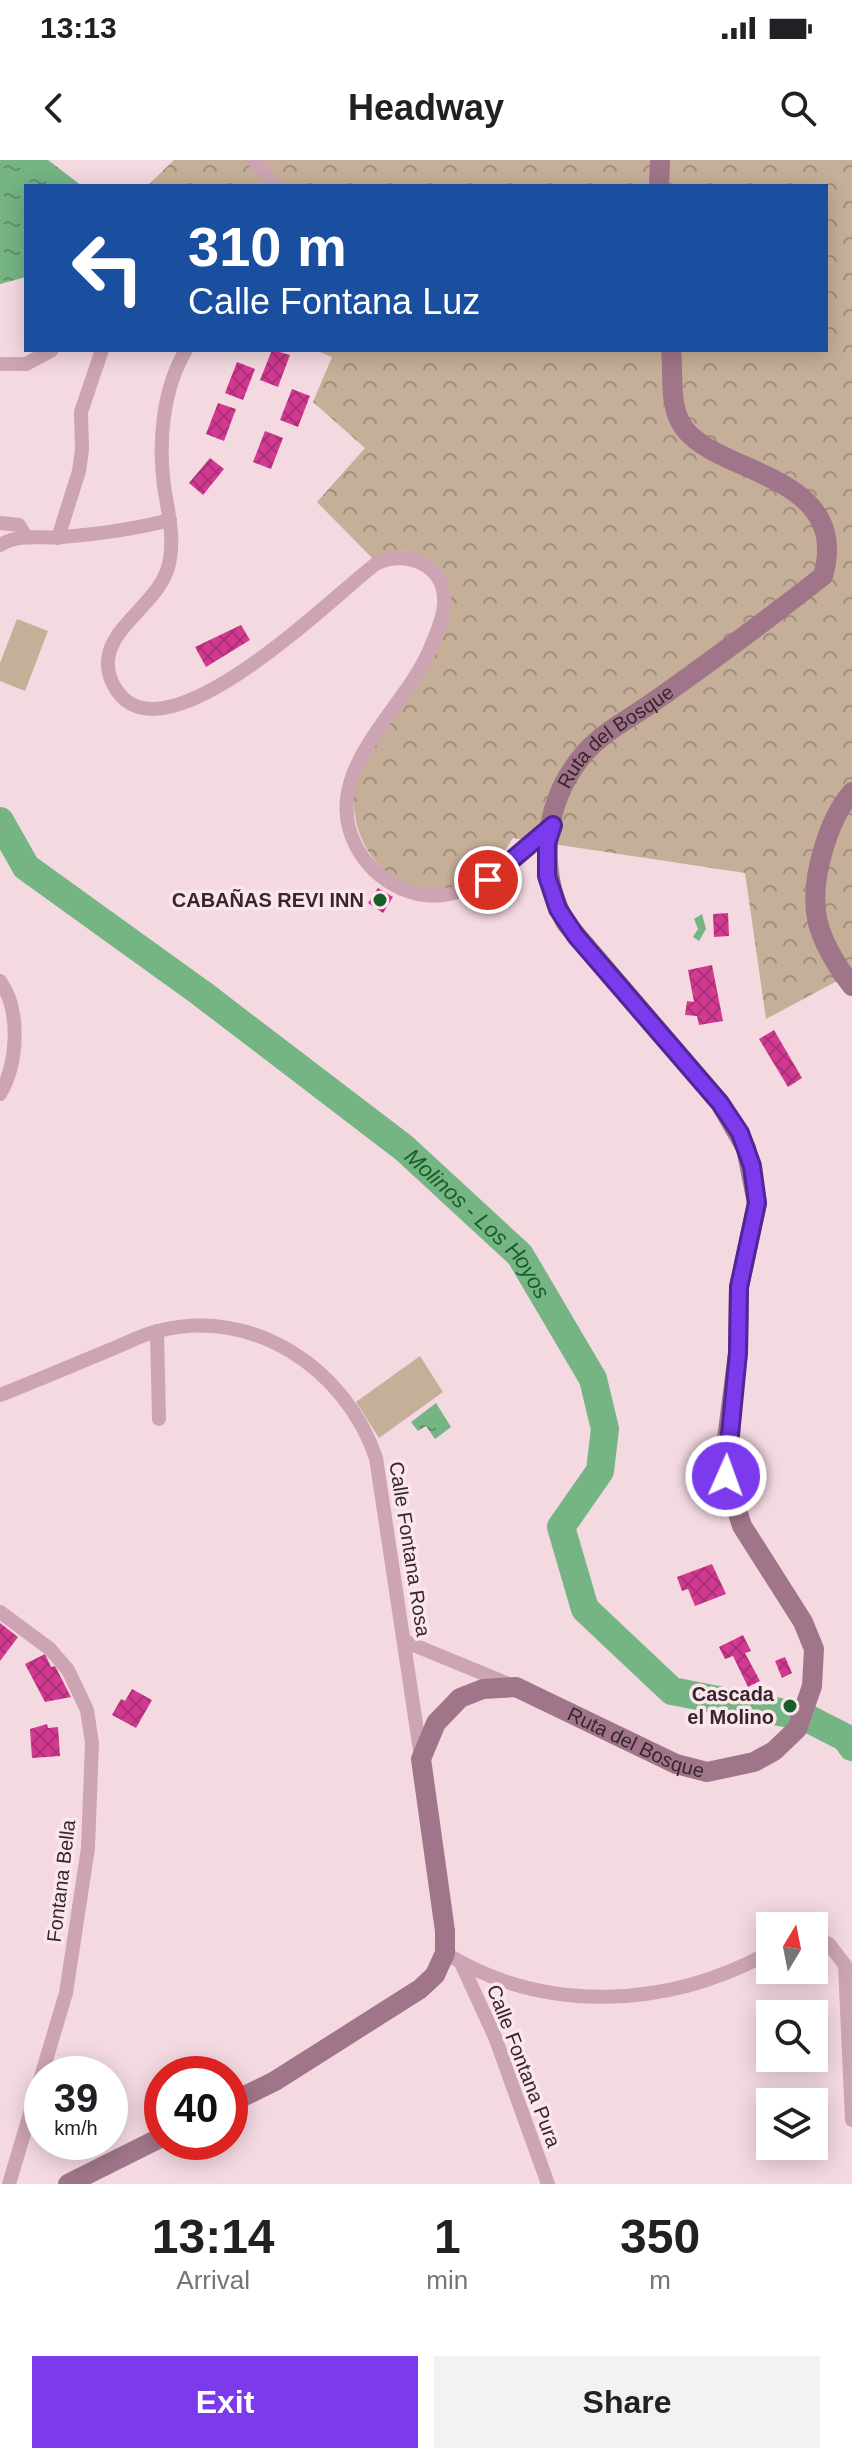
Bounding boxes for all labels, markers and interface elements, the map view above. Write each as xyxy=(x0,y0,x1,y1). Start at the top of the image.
text: 13:13 xyxy=(40,11,117,44)
icon: back xyxy=(32,86,76,130)
icon: search xyxy=(776,86,820,130)
text: Headway xyxy=(348,87,504,128)
text: 310 m xyxy=(188,215,347,278)
icon: left xyxy=(56,216,160,320)
text: Calle Fontana Luz xyxy=(188,281,480,322)
street label: Ruta del Bosque xyxy=(553,680,678,792)
pin xyxy=(454,846,522,914)
icon: arrive xyxy=(466,858,510,902)
place label: CABAÑAS REVI INN xyxy=(172,889,364,911)
marker: CABAÑAS REVI INN xyxy=(371,891,389,909)
water label: Molinos - Los Hoyos xyxy=(400,1143,555,1303)
position arrow xyxy=(684,1434,768,1518)
street label: Calle Fontana Rosa xyxy=(385,1460,435,1639)
place label: Cascada el Molino xyxy=(687,1683,775,1728)
marker: Cascada el Molino xyxy=(781,1697,799,1715)
street label: Ruta del Bosque xyxy=(564,1702,707,1782)
street label: Fontana Bella xyxy=(43,1818,80,1944)
north arrow xyxy=(756,1912,828,1984)
map controls xyxy=(756,1912,828,2160)
street label: Calle Fontana Pura xyxy=(483,1982,565,2151)
button: search xyxy=(756,2000,828,2072)
speed limit sign: 40 xyxy=(144,2056,248,2160)
text: 39 xyxy=(54,2076,98,2120)
button: layers xyxy=(756,2088,828,2160)
text: km/h xyxy=(54,2117,98,2139)
text: 13:14 xyxy=(152,2210,275,2263)
text: 1 xyxy=(434,2210,461,2263)
text: 350 xyxy=(620,2210,700,2263)
text: Arrival xyxy=(176,2265,250,2295)
text: min xyxy=(426,2265,468,2295)
text: m xyxy=(649,2265,671,2295)
button: Exit xyxy=(32,2356,418,2448)
button: Share xyxy=(434,2356,820,2448)

